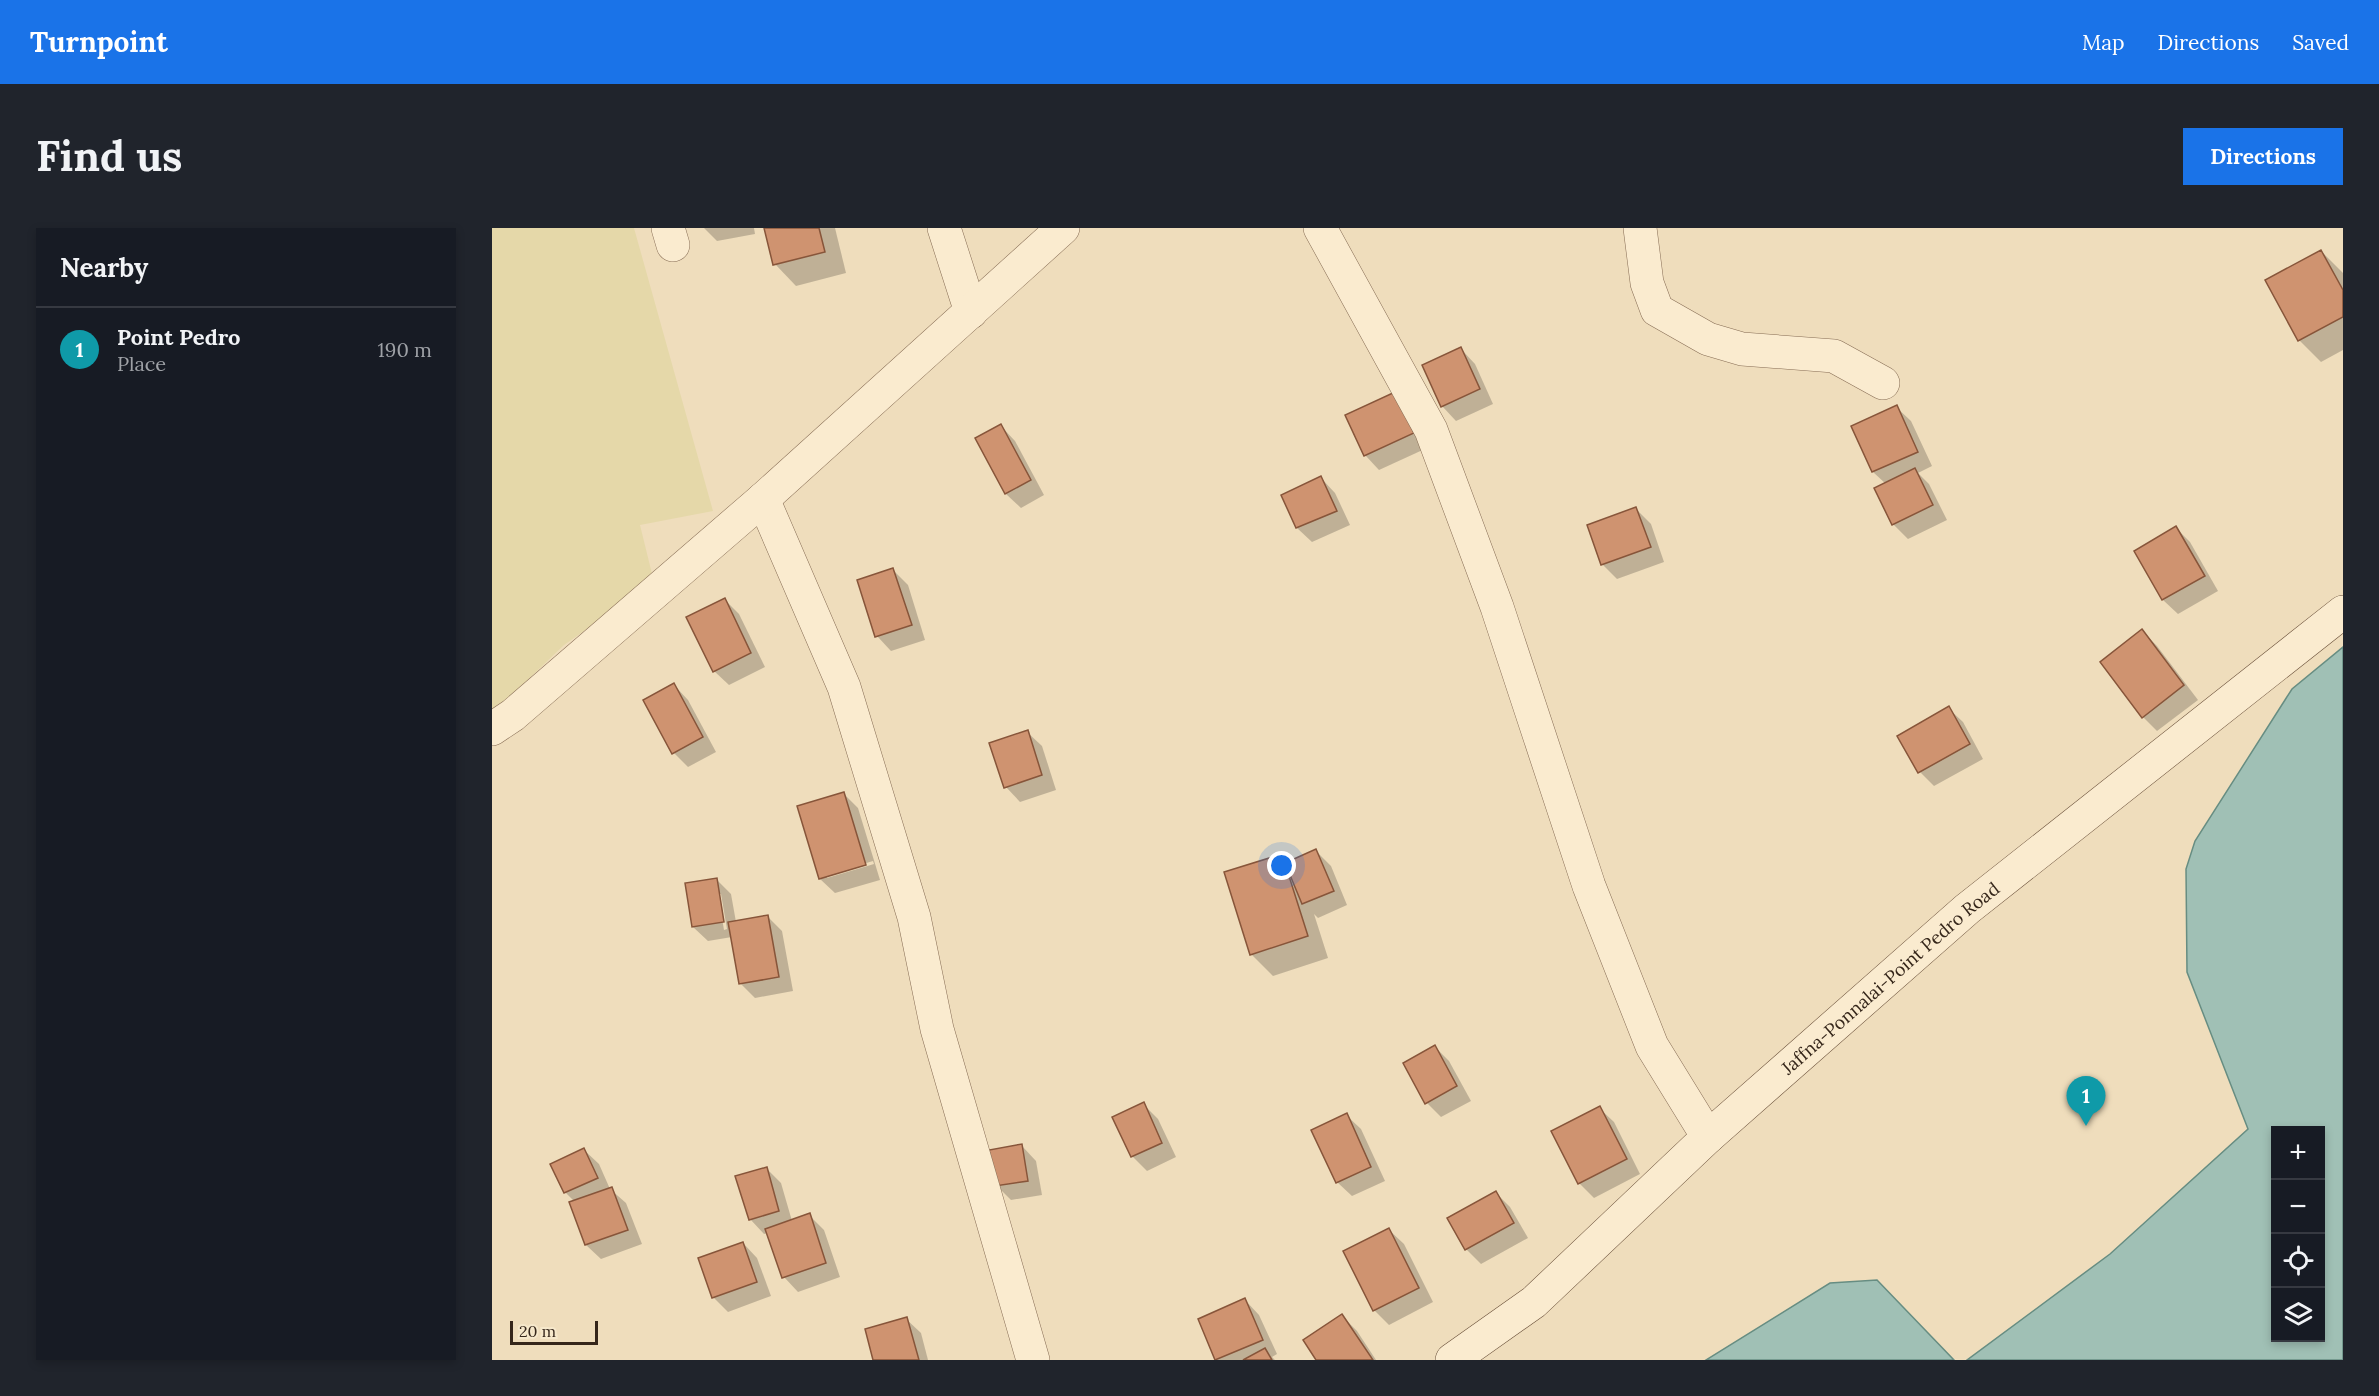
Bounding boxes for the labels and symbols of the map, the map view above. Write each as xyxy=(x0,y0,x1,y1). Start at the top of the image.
your location xyxy=(1267,851,1296,880)
street label: Jaffna-Ponnalai-Point Pedro Road xyxy=(1775,877,2004,1080)
pin: 1 xyxy=(2066,1076,2106,1126)
scale bar xyxy=(510,1318,598,1346)

